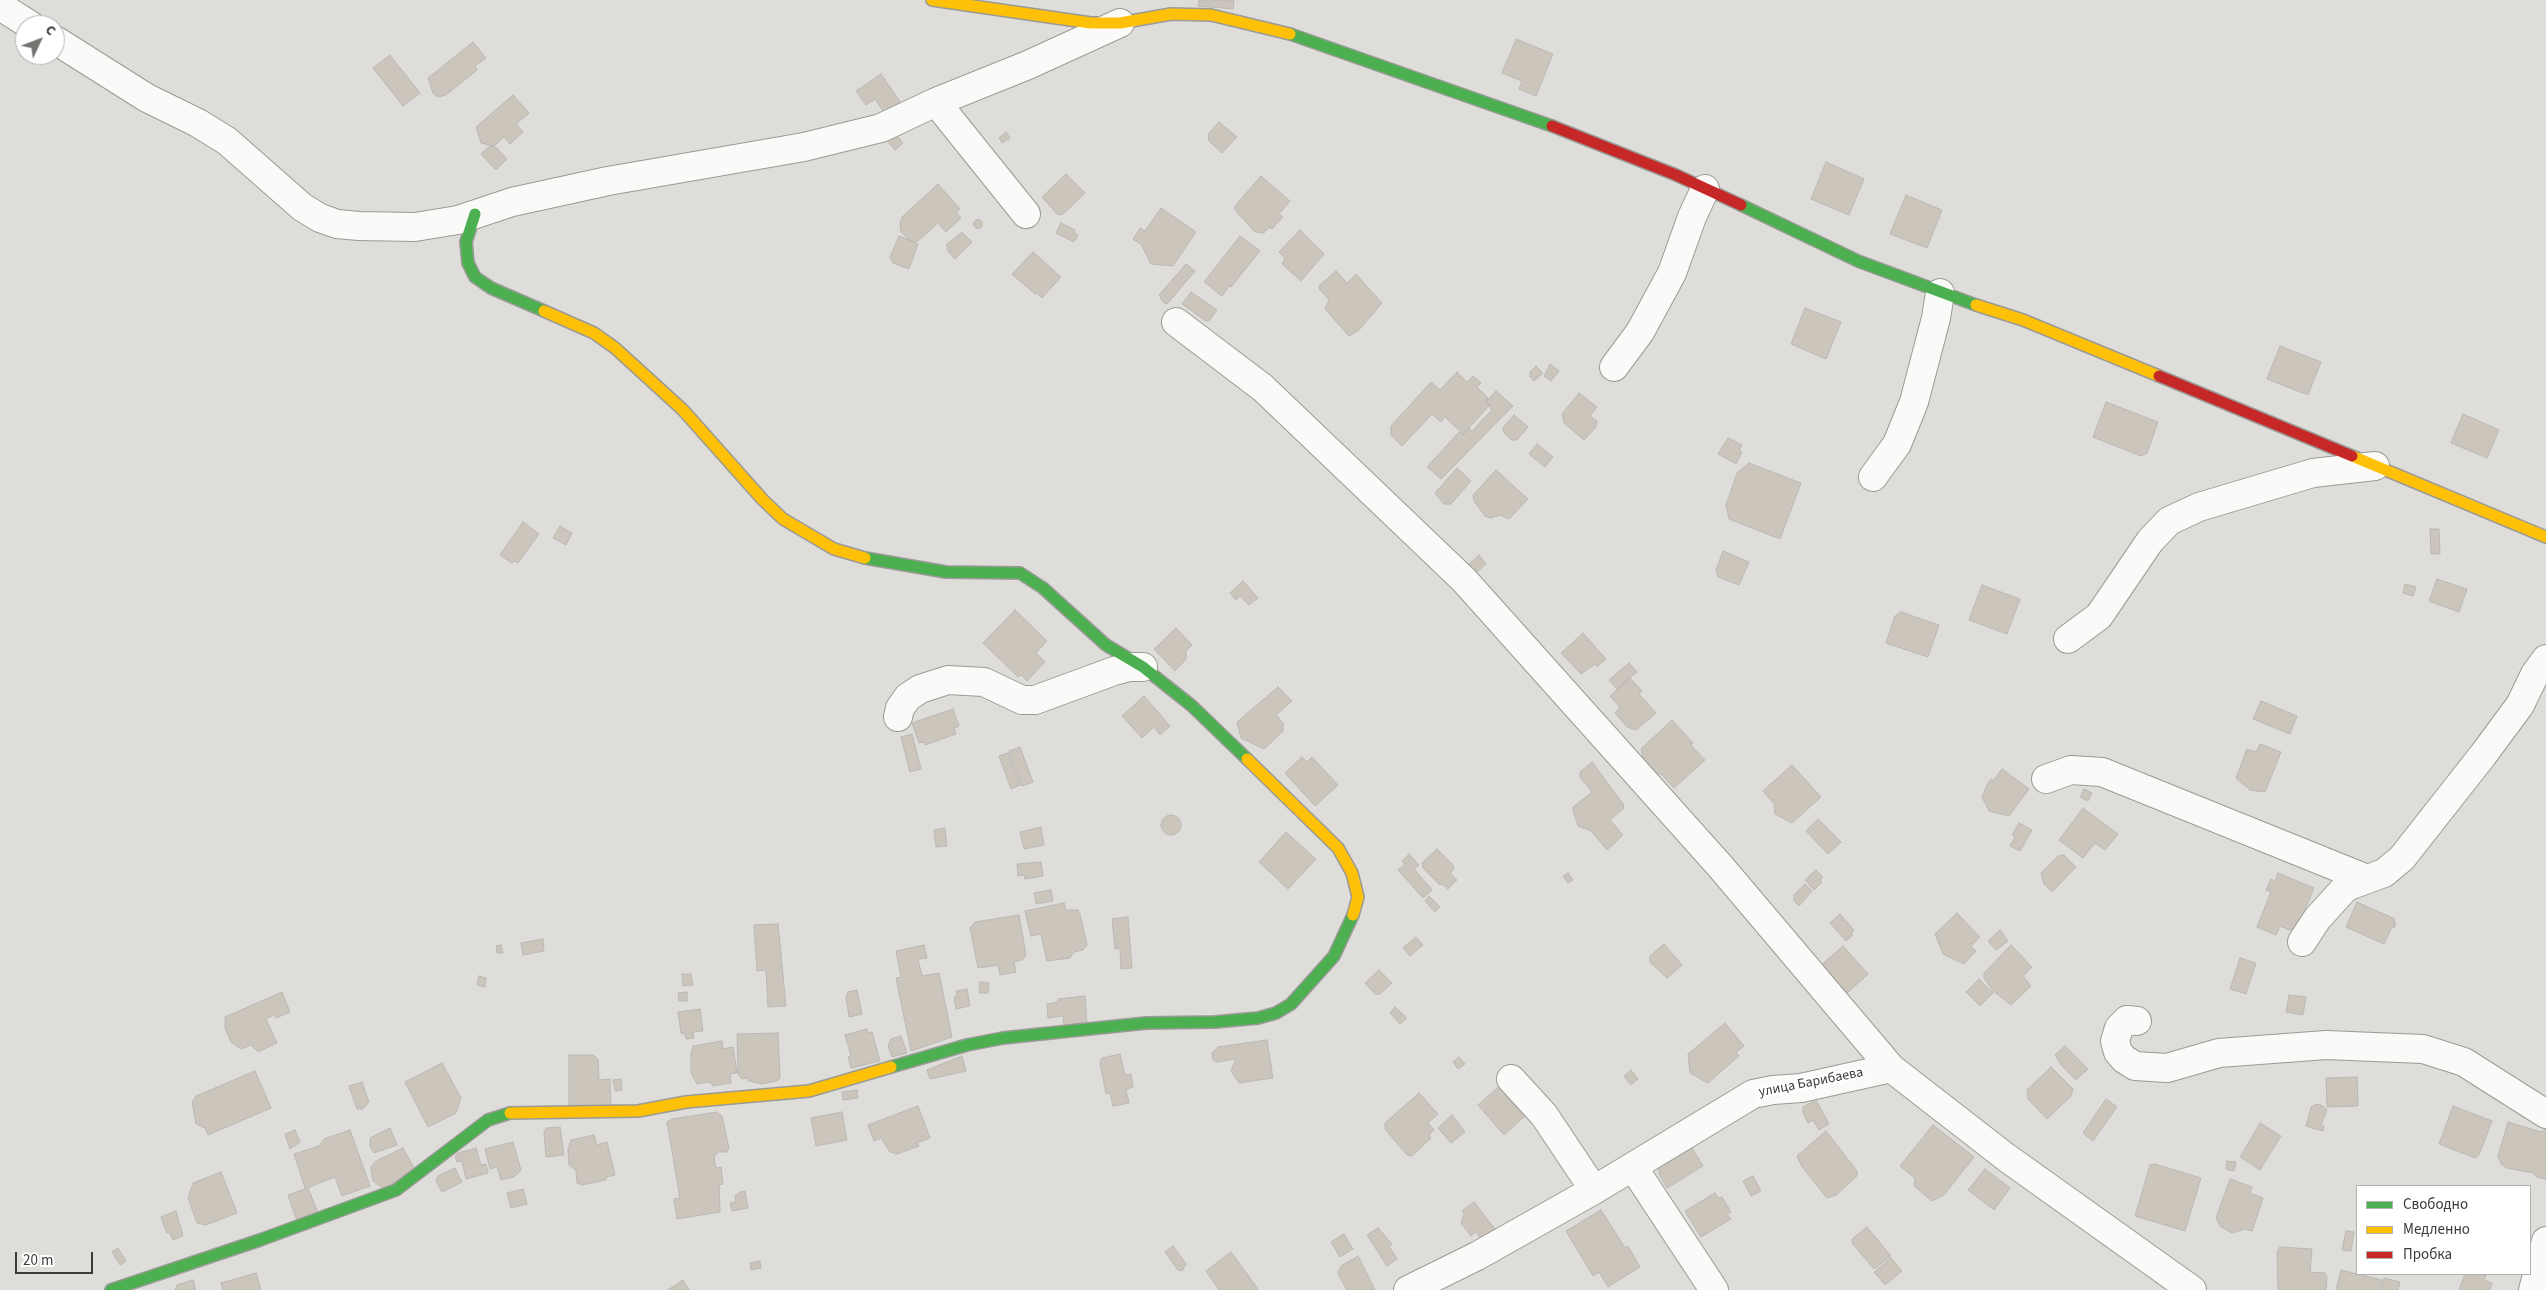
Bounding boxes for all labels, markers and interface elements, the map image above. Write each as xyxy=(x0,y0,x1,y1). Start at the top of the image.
north arrow xyxy=(15,15,65,65)
text: С xyxy=(40,21,60,40)
street label: улица Барибаева xyxy=(1757,1065,1865,1101)
legend xyxy=(2356,1185,2531,1275)
text: Свободно xyxy=(2403,1194,2468,1215)
text: Медленно xyxy=(2403,1219,2470,1240)
scale bar xyxy=(18,1242,95,1274)
text: Пробка xyxy=(2403,1244,2452,1265)
text: 20 m xyxy=(23,1250,53,1271)

